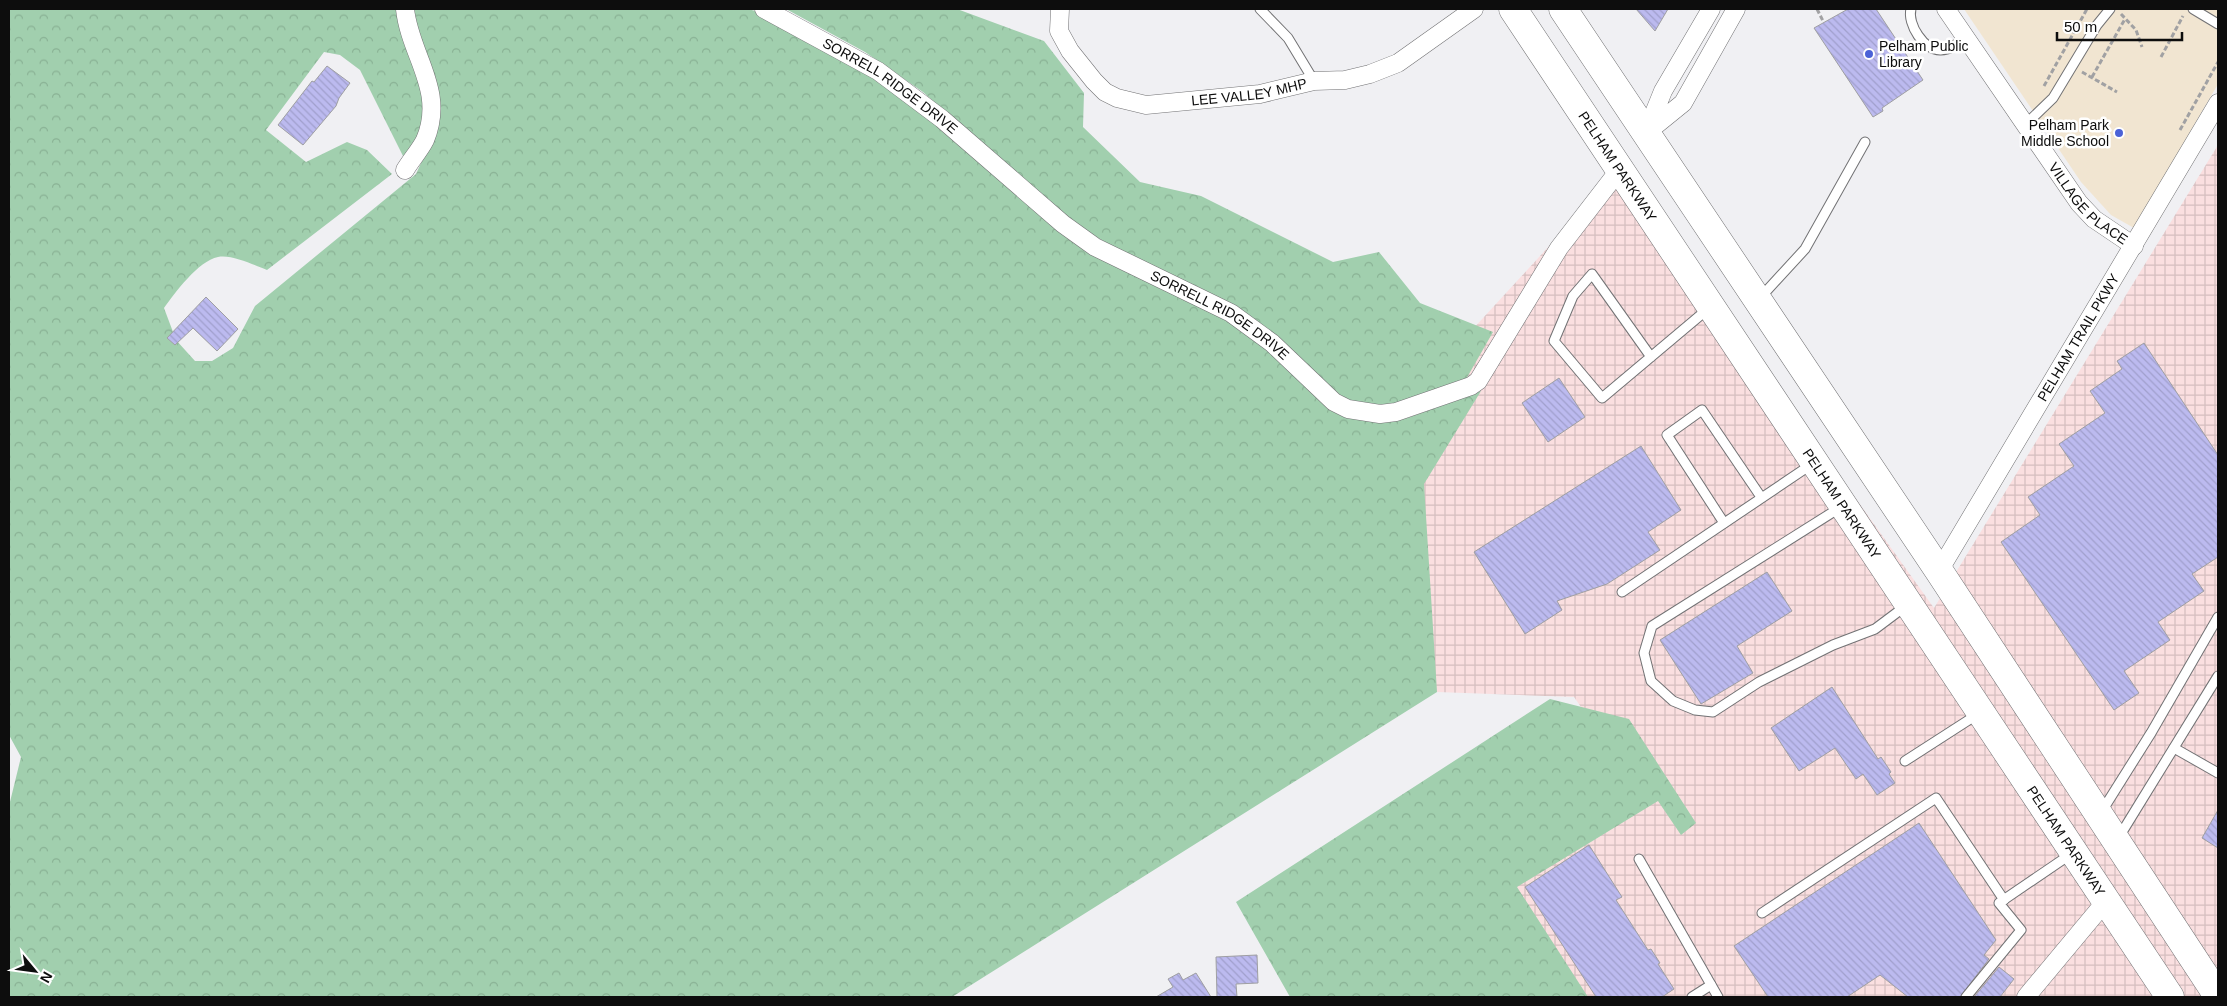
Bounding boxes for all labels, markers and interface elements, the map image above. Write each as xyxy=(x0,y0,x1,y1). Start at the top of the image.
scale bar xyxy=(2057,10,2182,42)
text: 50 m xyxy=(2064,18,2097,35)
street label: SORRELL RIDGE DRIVE xyxy=(820,34,961,137)
place label: Pelham Public Library xyxy=(1879,38,1969,70)
marker: Pelham Public Library xyxy=(1863,48,1875,60)
street label: LEE VALLEY MHP xyxy=(1190,75,1308,109)
street label: PELHAM PARKWAY xyxy=(1575,108,1660,225)
place label: Pelham Park Middle School xyxy=(2021,117,2110,149)
marker: Pelham Park Middle School xyxy=(2113,127,2125,139)
street label: VILLAGE PLACE xyxy=(2046,159,2131,247)
street label: SORRELL RIDGE DRIVE xyxy=(1148,267,1292,363)
street label: PELHAM TRAIL PKWY xyxy=(2034,270,2123,404)
street label: PELHAM PARKWAY xyxy=(1800,445,1885,562)
street label: PELHAM PARKWAY xyxy=(2024,783,2109,900)
north arrow xyxy=(10,946,60,996)
text: N xyxy=(37,969,56,986)

